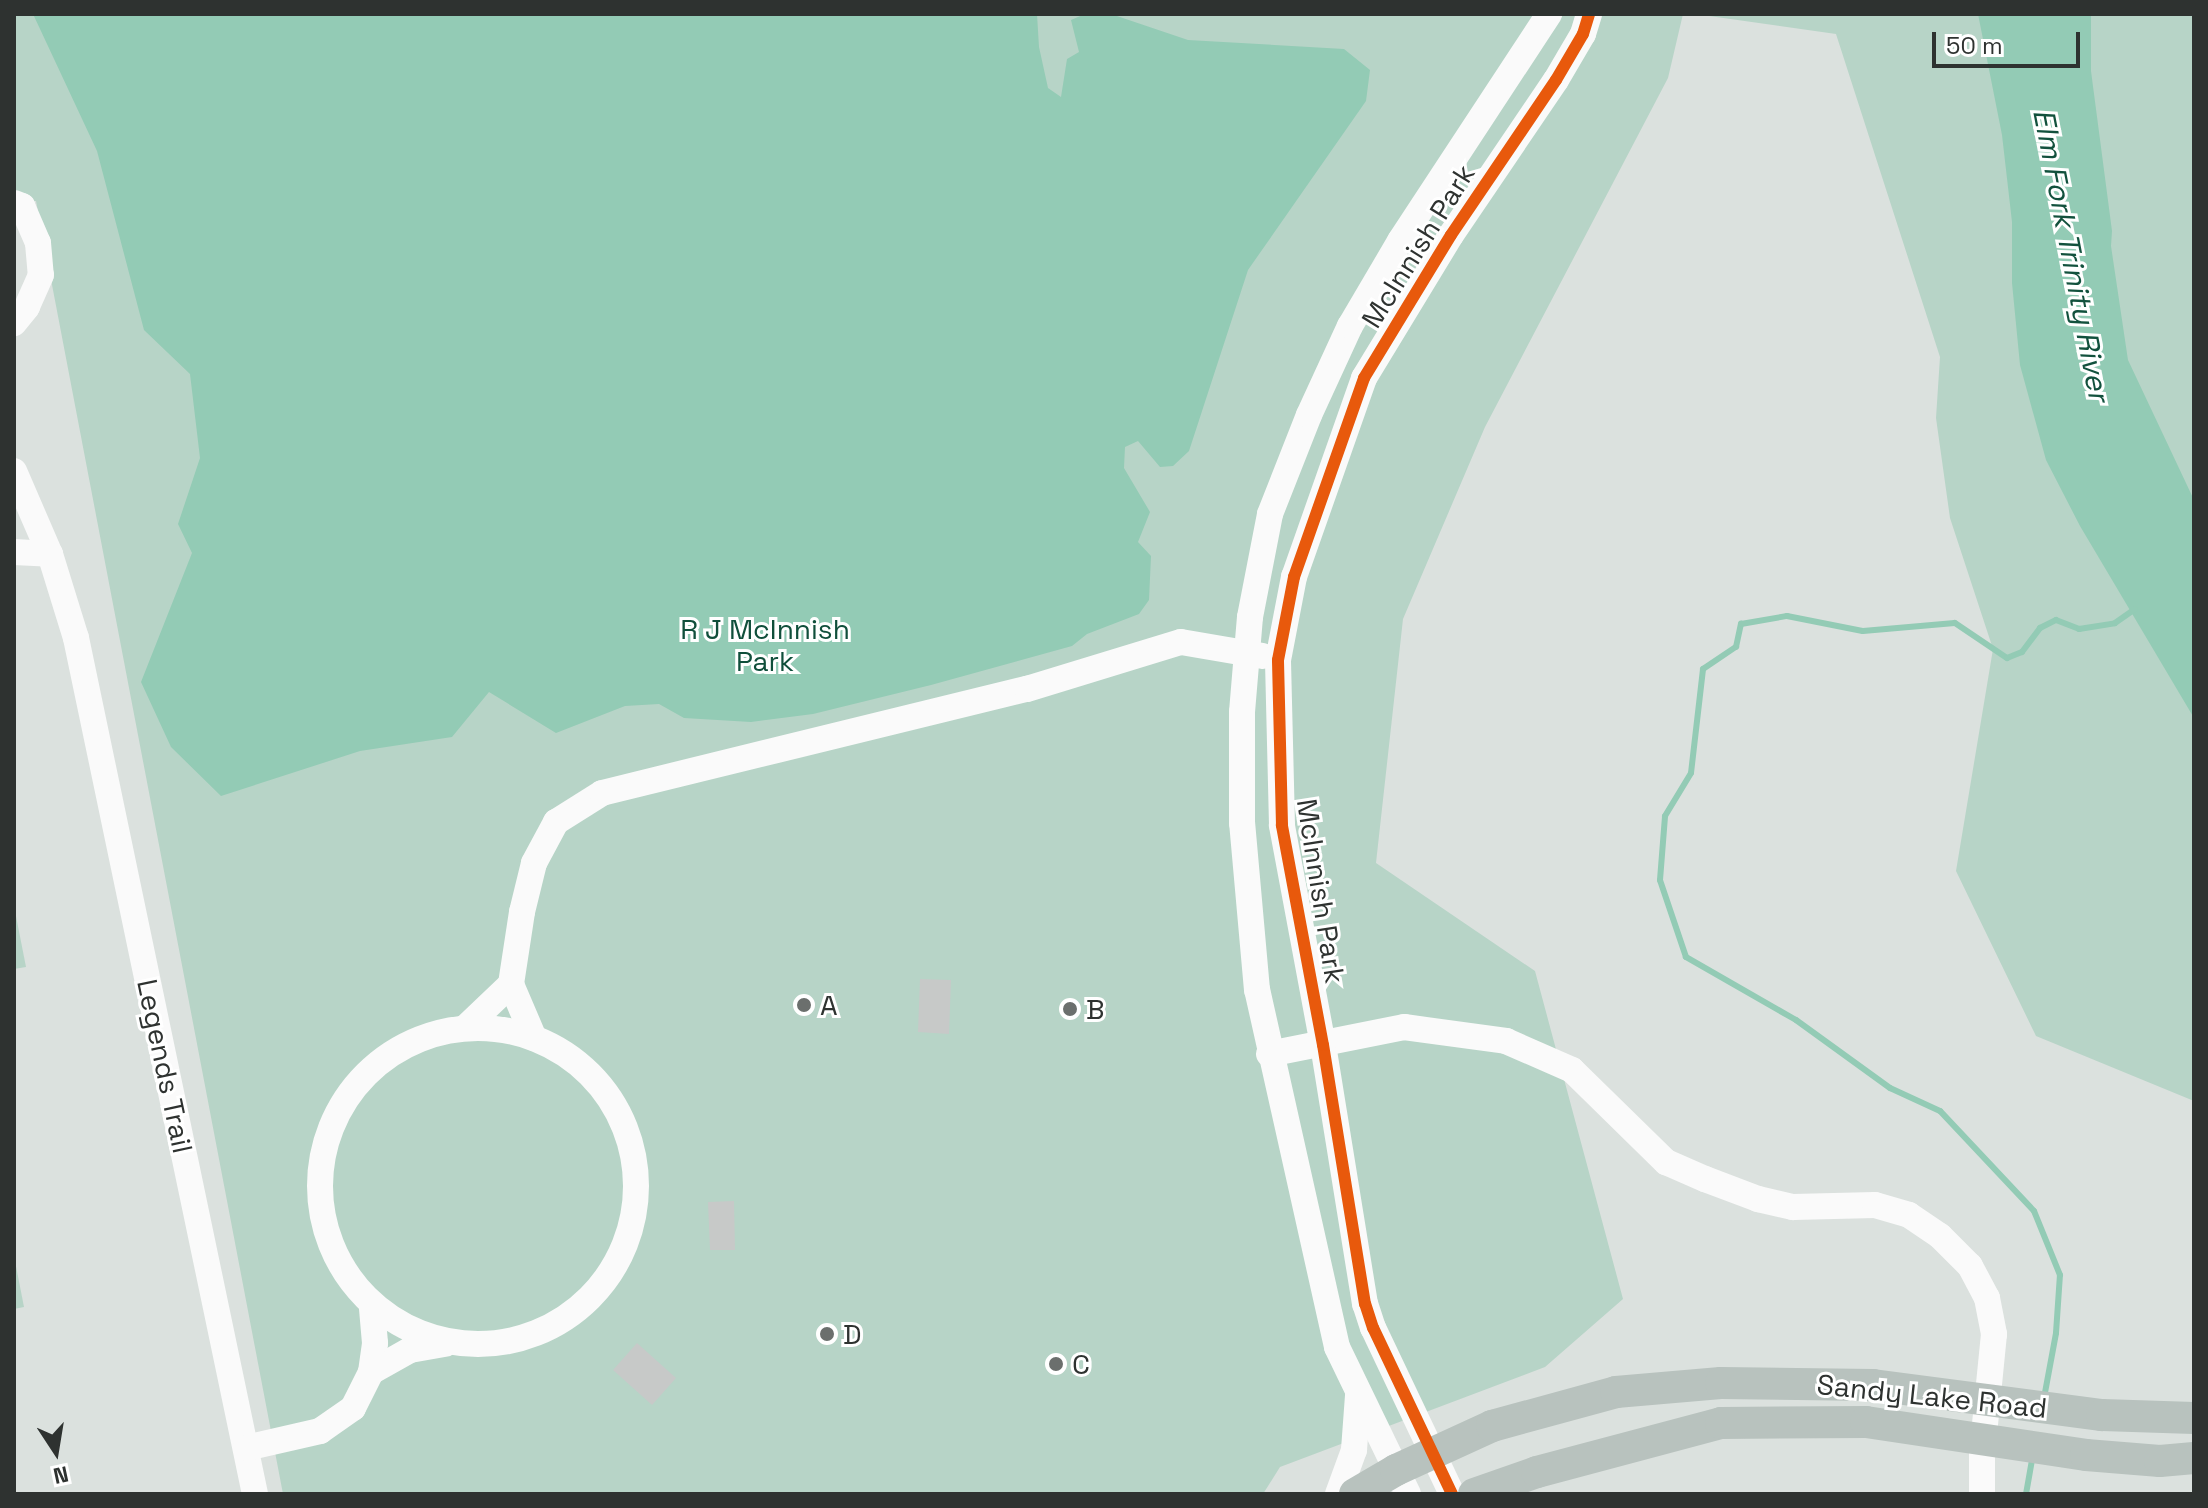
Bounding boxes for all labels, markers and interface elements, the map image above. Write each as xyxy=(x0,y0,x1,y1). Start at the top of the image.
scale bar xyxy=(1936,16,2084,66)
text: 50 m xyxy=(1946,30,2003,61)
water label: Elm Fork Trinity River xyxy=(2025,105,2117,405)
street label: McInnish Park xyxy=(1354,158,1482,334)
park label: R J McInnish Park xyxy=(680,612,850,678)
street label: McInnish Park xyxy=(1290,796,1352,986)
street label: Legends Trail xyxy=(130,976,200,1156)
place label: A xyxy=(820,988,838,1022)
place label: B xyxy=(1086,992,1105,1026)
marker: A xyxy=(795,996,813,1014)
marker: B xyxy=(1061,1000,1079,1018)
place label: D xyxy=(843,1317,862,1351)
marker: D xyxy=(818,1325,836,1343)
place label: C xyxy=(1072,1347,1090,1381)
marker: C xyxy=(1047,1355,1065,1373)
street label: Sandy Lake Road xyxy=(1815,1367,2049,1425)
north arrow xyxy=(16,1412,96,1492)
text: N xyxy=(51,1460,71,1491)

